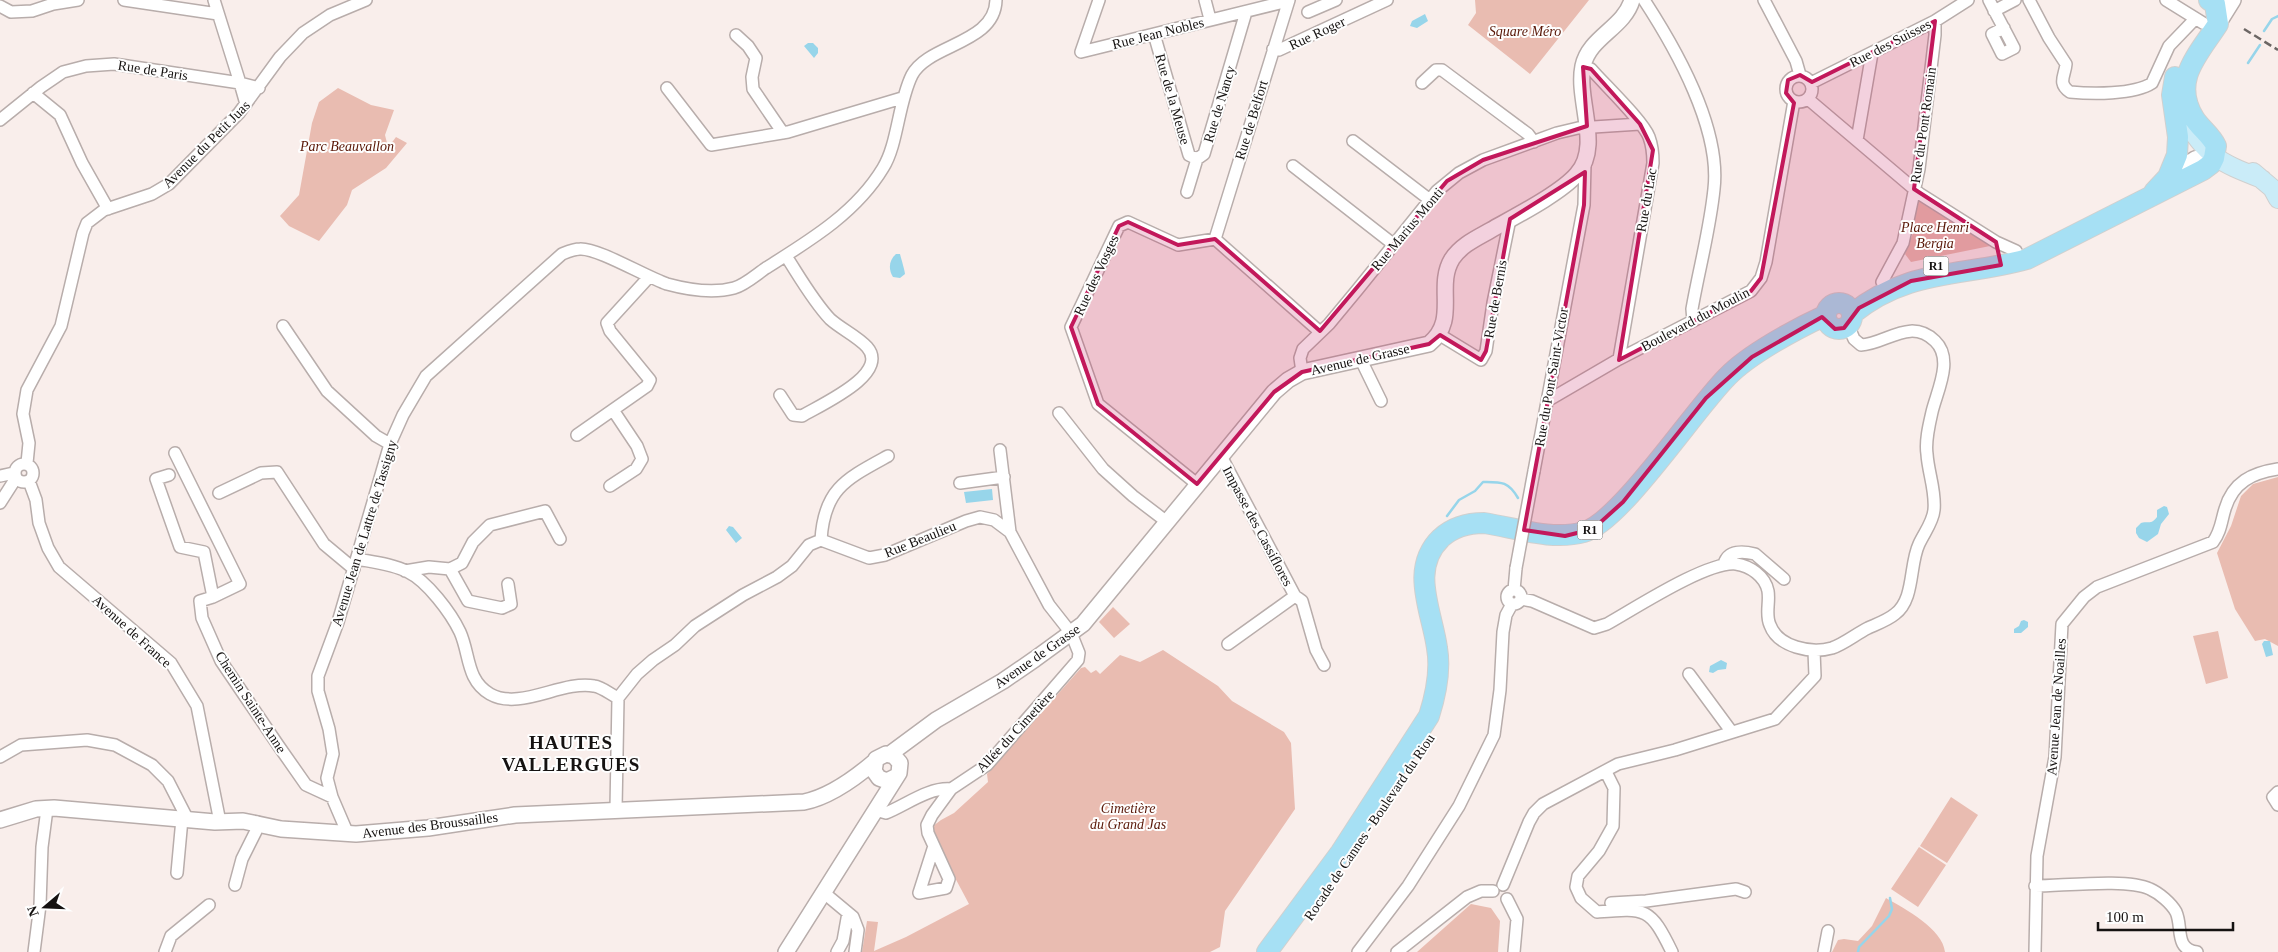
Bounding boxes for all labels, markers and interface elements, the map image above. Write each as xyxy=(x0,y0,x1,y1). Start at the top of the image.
street label: Rue Roger xyxy=(1287,14,1348,53)
street label: Rue Jean Nobles xyxy=(1111,15,1206,52)
street label: Rue des Suisses xyxy=(1847,16,1933,70)
park label: Square Méro xyxy=(1489,24,1561,39)
street label: Rue de la Meuse xyxy=(1152,52,1193,146)
street label: Rue de Paris xyxy=(117,58,189,83)
street label: Rue de Nancy xyxy=(1201,64,1238,144)
street label: Rue du Pont Romain xyxy=(1908,66,1939,184)
street label: Rue de Belfort xyxy=(1232,78,1271,162)
street label: Avenue du Petit Juas xyxy=(160,98,253,191)
park label: Parc Beauvallon xyxy=(299,139,394,154)
street label: Rue du Lac xyxy=(1634,167,1659,233)
street label: Rue Marius Monti xyxy=(1368,185,1446,274)
park label: Place Henri Bergia xyxy=(1900,220,1969,251)
street label: Rue des Vosges xyxy=(1071,232,1122,318)
road number: R1 xyxy=(1924,256,1948,276)
street label: Rue de Bernis xyxy=(1481,259,1510,339)
street label: Boulevard du Moulin xyxy=(1638,285,1752,354)
street label: Rue du Pont Saint-Victor xyxy=(1532,306,1571,448)
street label: Avenue de Grasse xyxy=(1309,341,1411,378)
street label: Avenue Jean de Lattre de Tassigny xyxy=(329,438,400,628)
street label: Impasse des Cassiflores xyxy=(1220,464,1296,589)
street label: Rue Beaulieu xyxy=(882,518,958,561)
road number: R1 xyxy=(1578,520,1602,540)
street label: Avenue de France xyxy=(89,592,174,671)
street label: Avenue de Grasse xyxy=(992,621,1083,691)
street label: Avenue Jean de Noailles xyxy=(2044,638,2069,776)
street label: Chemin Sainte-Anne xyxy=(212,649,289,756)
street label: Allée du Cimetière xyxy=(974,687,1057,775)
street label: Rocade de Cannes - Boulevard du Riou xyxy=(1301,731,1438,923)
district label: HAUTES VALLERGUES xyxy=(502,732,640,775)
park label: Cimetière du Grand Jas xyxy=(1090,801,1167,832)
street label: Avenue des Broussailles xyxy=(361,810,499,841)
north arrow xyxy=(20,882,70,932)
scale bar xyxy=(2098,900,2233,932)
text: N xyxy=(24,904,42,918)
text: 100 m xyxy=(2106,909,2144,925)

